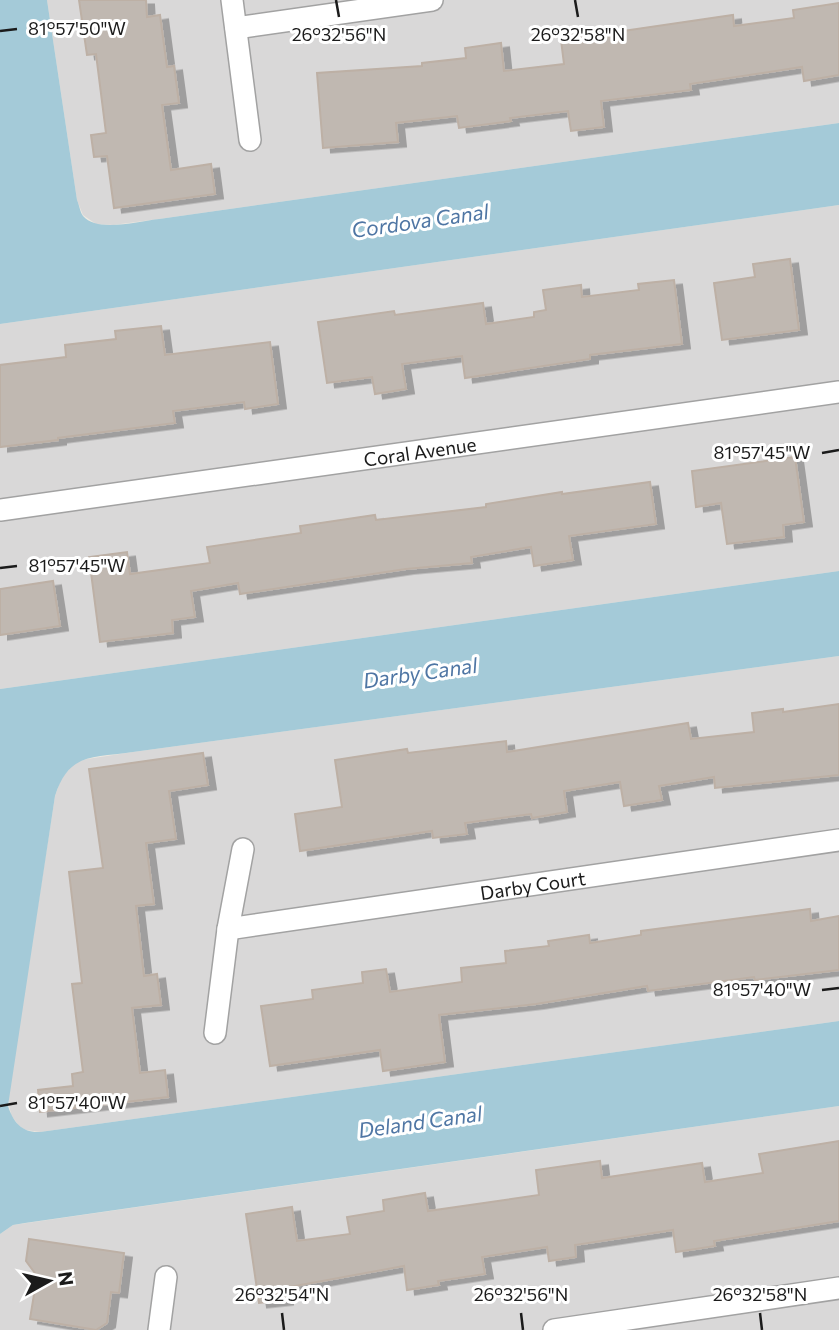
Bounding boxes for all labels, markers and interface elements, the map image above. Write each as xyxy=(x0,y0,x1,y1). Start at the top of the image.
text: 81°57'50"W xyxy=(28,17,126,39)
text: 26°32'56"N xyxy=(292,23,386,45)
text: 26°32'58"N xyxy=(531,23,625,45)
water label: Cordova Canal xyxy=(350,198,491,242)
street label: Coral Avenue xyxy=(362,432,478,470)
text: 81°57'45"W xyxy=(714,441,810,463)
text: 81°57'45"W xyxy=(29,554,125,576)
water label: Darby Canal xyxy=(361,652,479,692)
street label: Darby Court xyxy=(478,866,587,904)
text: 81°57'40"W xyxy=(713,978,811,1000)
text: 81°57'40"W xyxy=(28,1091,126,1113)
water label: Deland Canal xyxy=(356,1100,484,1142)
north arrow xyxy=(14,1246,84,1316)
text: N xyxy=(54,1270,79,1287)
text: 26°32'54"N xyxy=(235,1283,329,1305)
text: 26°32'56"N xyxy=(474,1283,568,1305)
text: 26°32'58"N xyxy=(713,1283,807,1305)

